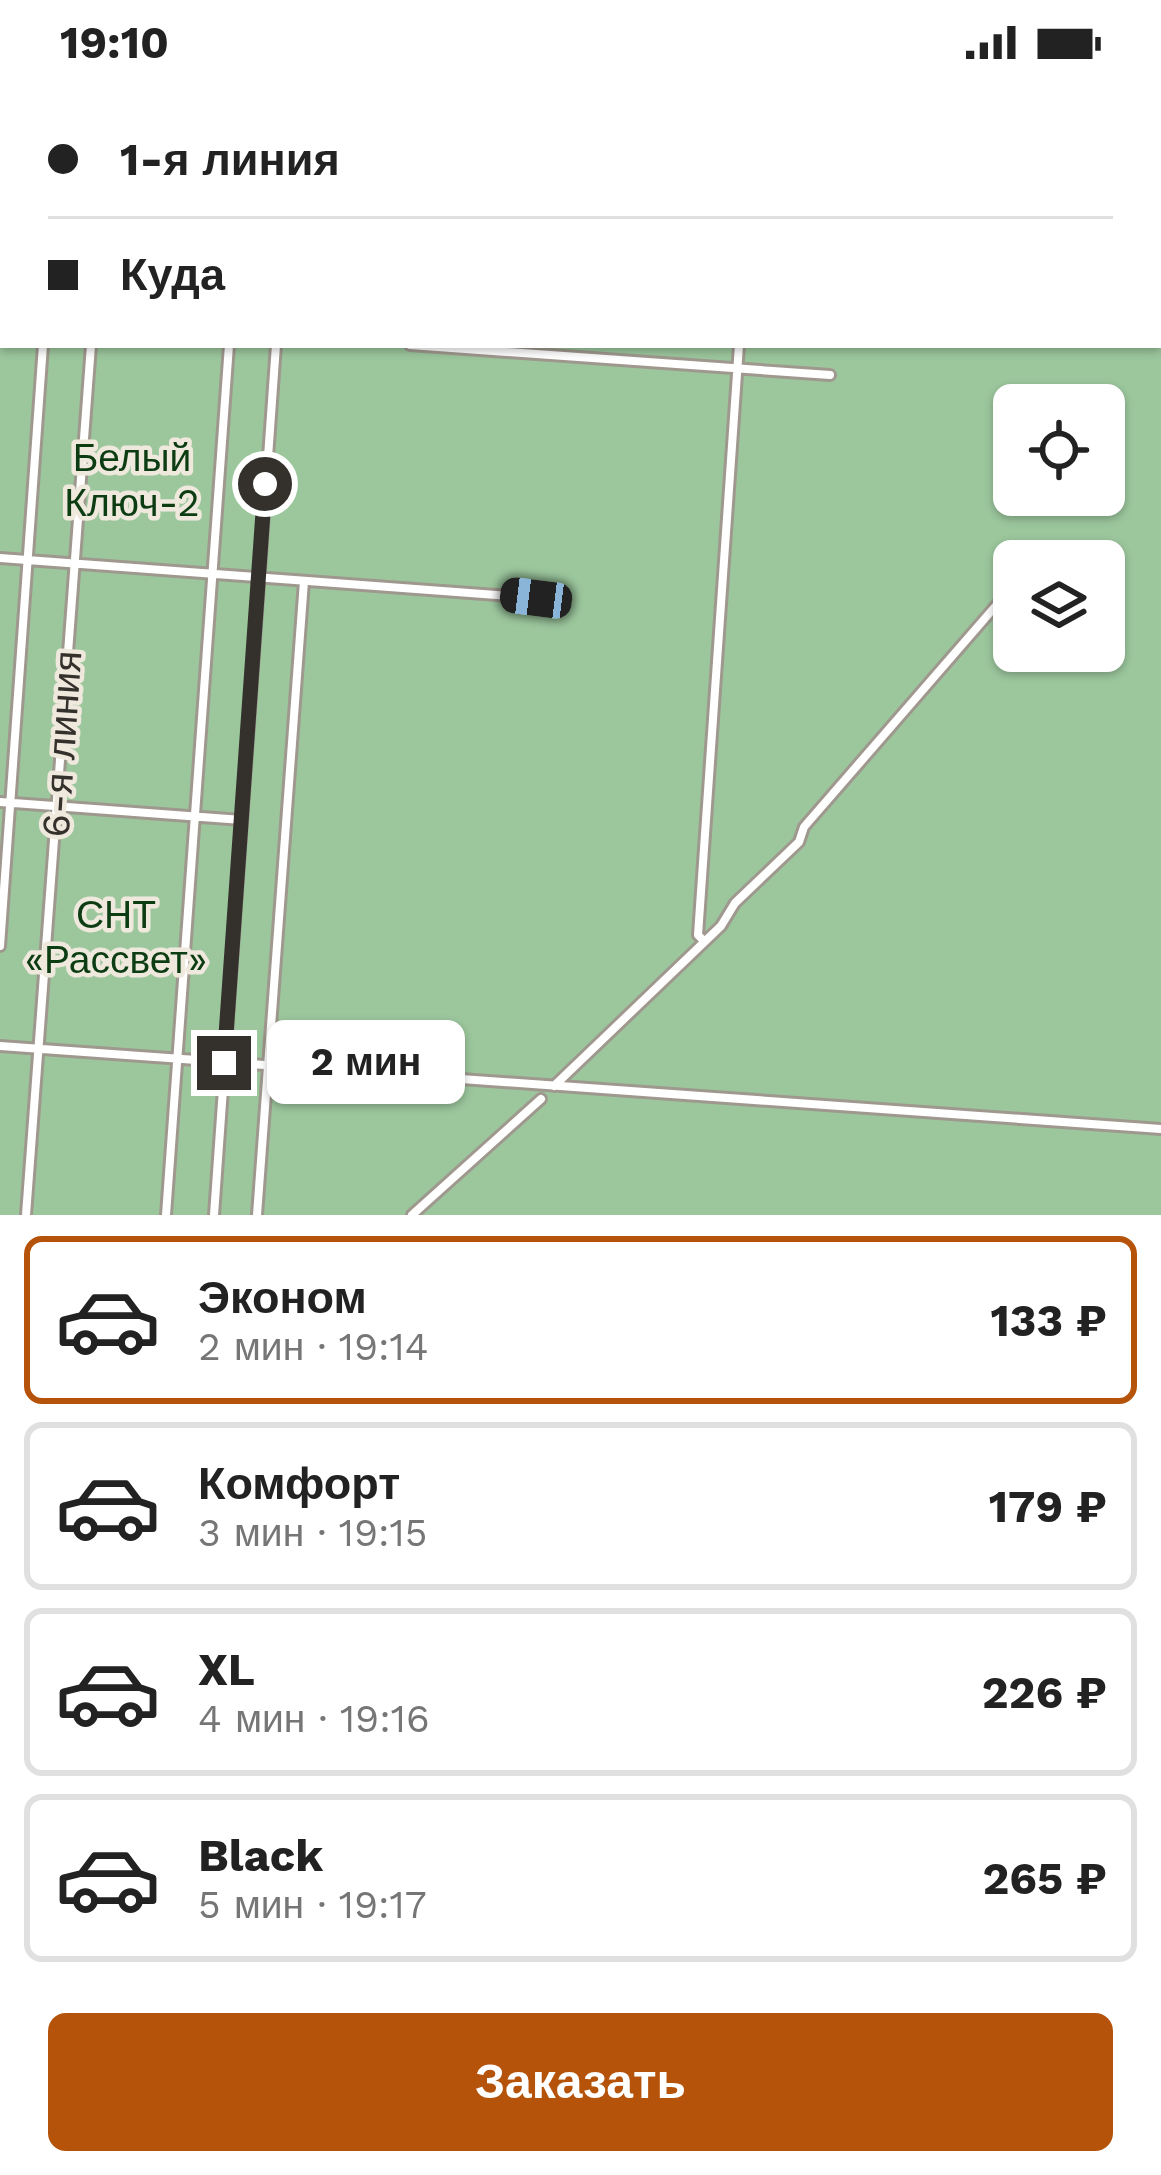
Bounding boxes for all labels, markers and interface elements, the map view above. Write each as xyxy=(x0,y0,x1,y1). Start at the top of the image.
text: 19:10 xyxy=(60,16,169,69)
text: 1-я линия xyxy=(120,133,340,186)
text: Куда xyxy=(120,248,225,301)
map controls xyxy=(993,384,1125,672)
button: locate xyxy=(993,384,1125,516)
park label: Белый Ключ-2 xyxy=(64,435,200,525)
route start xyxy=(238,457,292,511)
button: layers xyxy=(993,540,1125,672)
car xyxy=(498,576,574,620)
street label: 6-я линия xyxy=(33,649,90,839)
park label: СНТ «Рассвет» xyxy=(25,892,207,982)
callout: 2 мин xyxy=(266,1021,464,1105)
route end xyxy=(197,1036,251,1090)
text: 2 мин xyxy=(311,1039,421,1084)
icon: car xyxy=(54,1266,162,1374)
text: Эконом xyxy=(198,1271,367,1324)
text: 133 ₽ xyxy=(990,1294,1107,1347)
text: 2 мин · 19:14 xyxy=(198,1324,429,1369)
icon: car xyxy=(54,1452,162,1560)
text: Комфорт xyxy=(198,1457,400,1510)
text: 179 ₽ xyxy=(989,1480,1107,1533)
text: 3 мин · 19:15 xyxy=(198,1510,428,1555)
icon: car xyxy=(54,1638,162,1746)
text: XL xyxy=(198,1643,255,1696)
text: 226 ₽ xyxy=(982,1666,1107,1719)
text: 4 мин · 19:16 xyxy=(198,1696,430,1741)
icon: car xyxy=(54,1824,162,1932)
text: Black xyxy=(198,1829,323,1882)
text: 265 ₽ xyxy=(982,1852,1107,1905)
text: 5 мин · 19:17 xyxy=(198,1882,427,1927)
button: Заказать xyxy=(48,2013,1113,2151)

